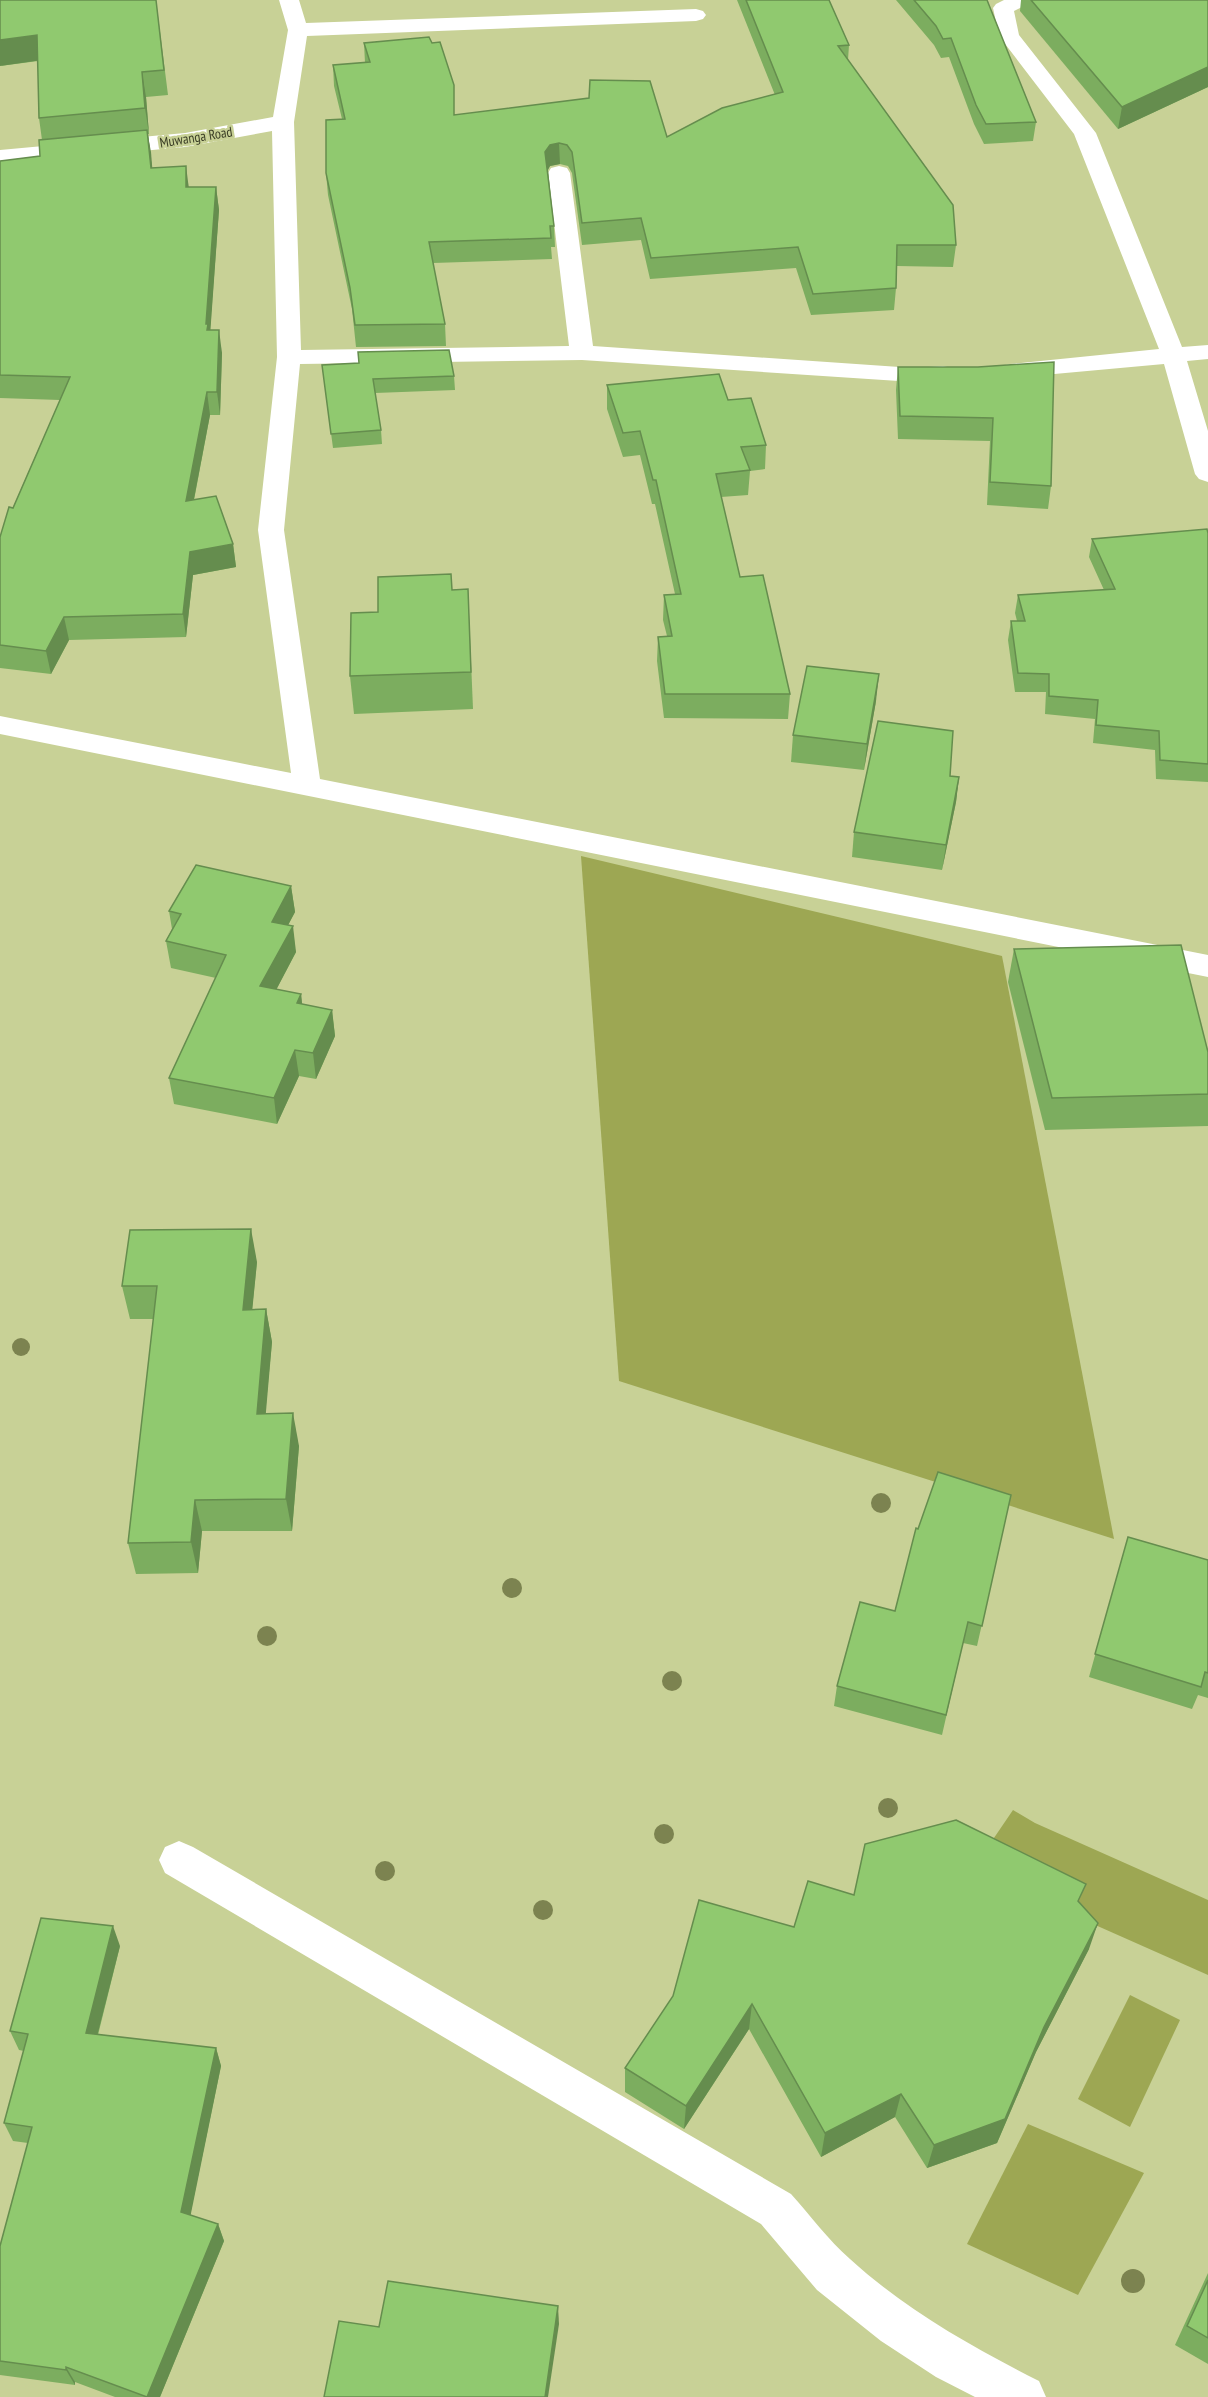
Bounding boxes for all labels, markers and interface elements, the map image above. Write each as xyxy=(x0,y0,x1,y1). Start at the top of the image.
street label: Muwanga Road xyxy=(158,122,234,152)

